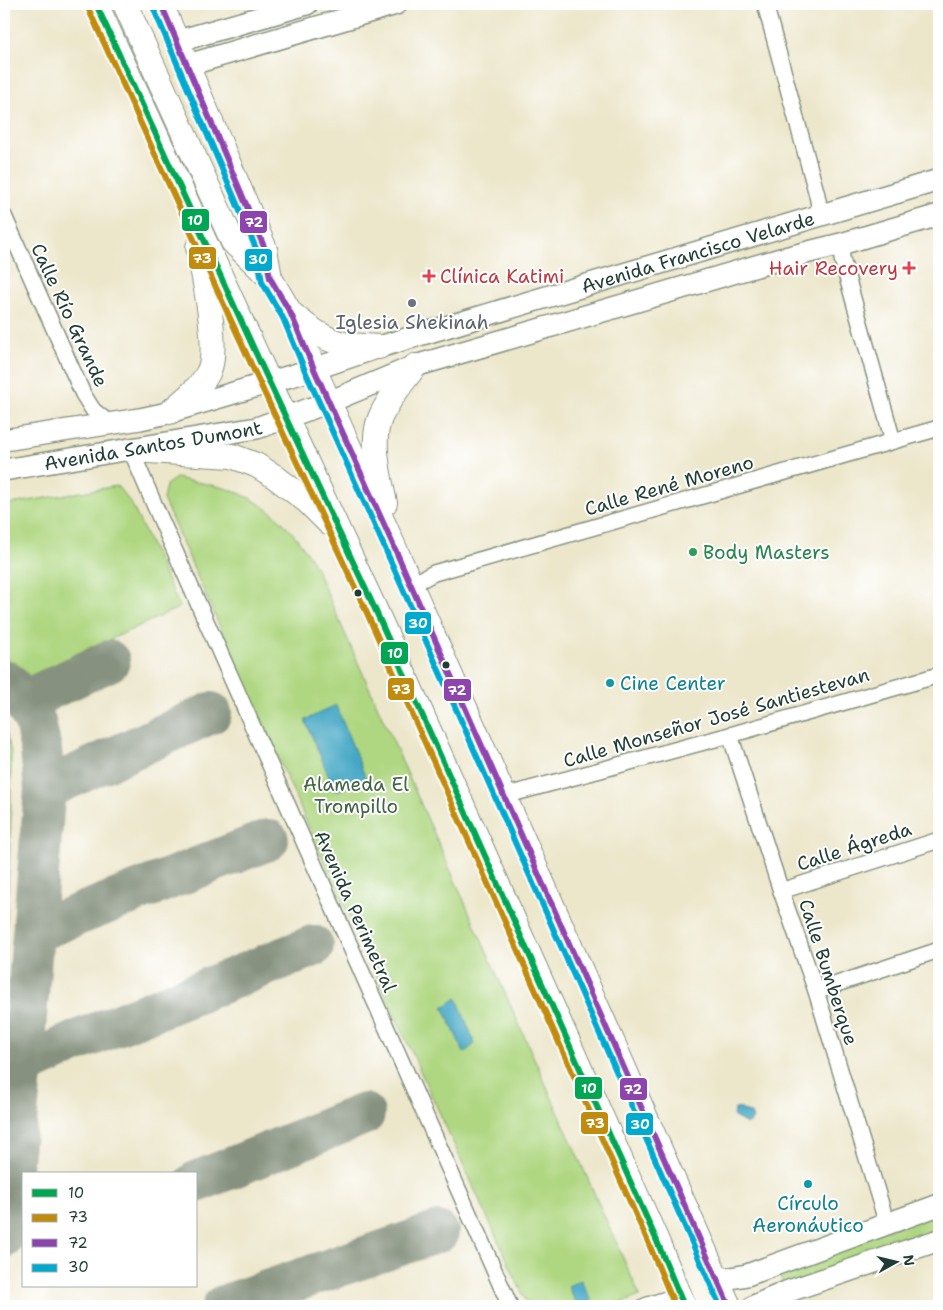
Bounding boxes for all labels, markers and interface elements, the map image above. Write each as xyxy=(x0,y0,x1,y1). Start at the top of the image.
street label: Avenida Francisco Velarde xyxy=(578,206,818,299)
line badge: 10 xyxy=(181,208,210,232)
line badge: 72 xyxy=(239,210,268,234)
text: 10 xyxy=(187,211,203,229)
text: 72 xyxy=(245,213,264,231)
street label: Calle Río Grande xyxy=(25,239,114,391)
line badge: 73 xyxy=(188,246,217,270)
line badge: 30 xyxy=(244,248,273,272)
text: 73 xyxy=(192,249,212,267)
text: 30 xyxy=(248,250,268,268)
place label: Hair Recovery xyxy=(769,256,898,281)
marker: Hair Recovery xyxy=(902,261,916,275)
place label: Clínica Katimi xyxy=(440,264,564,289)
marker: Clínica Katimi xyxy=(422,269,436,283)
marker: Iglesia Shekinah xyxy=(406,297,418,309)
place label: Iglesia Shekinah xyxy=(335,310,489,335)
street label: Avenida Santos Dumont xyxy=(42,415,266,476)
street label: Calle René Moreno xyxy=(582,449,756,522)
place label: Body Masters xyxy=(703,540,830,565)
marker: Body Masters xyxy=(687,546,699,558)
unlabelled marker xyxy=(353,588,363,598)
line badge: 30 xyxy=(404,611,432,635)
text: 30 xyxy=(408,614,428,632)
line badge: 10 xyxy=(380,641,409,665)
text: 10 xyxy=(387,644,403,662)
unlabelled marker xyxy=(441,660,451,670)
street label: Calle Monseñor José Santiestevan xyxy=(560,662,872,773)
place label: Cine Center xyxy=(620,671,726,696)
line badge: 73 xyxy=(387,677,415,701)
marker: Cine Center xyxy=(604,677,616,689)
line badge: 72 xyxy=(443,678,472,702)
text: 73 xyxy=(391,680,411,698)
text: 72 xyxy=(448,681,467,699)
park label: Alameda El Trompillo xyxy=(303,772,409,819)
street label: Calle Ágreda xyxy=(793,815,915,877)
street label: Avenida Perimetral xyxy=(309,826,403,996)
street label: Calle Bumberque xyxy=(793,896,864,1048)
line badge: 10 xyxy=(574,1076,603,1100)
line badge: 72 xyxy=(619,1077,648,1101)
text: 10 xyxy=(581,1079,597,1097)
text: 72 xyxy=(624,1080,643,1098)
line badge: 73 xyxy=(580,1111,609,1135)
line badge: 30 xyxy=(625,1112,654,1136)
text: 73 xyxy=(585,1114,605,1132)
text: 30 xyxy=(630,1115,650,1133)
legend xyxy=(22,1172,198,1288)
marker: Círculo Aeronáutico xyxy=(802,1178,814,1190)
text: 10 xyxy=(68,1183,84,1203)
place label: Círculo Aeronáutico xyxy=(752,1191,864,1238)
text: 73 xyxy=(68,1207,88,1227)
text: 72 xyxy=(68,1233,88,1253)
north arrow xyxy=(870,1238,920,1288)
text: N xyxy=(899,1253,919,1267)
text: 30 xyxy=(68,1257,89,1277)

